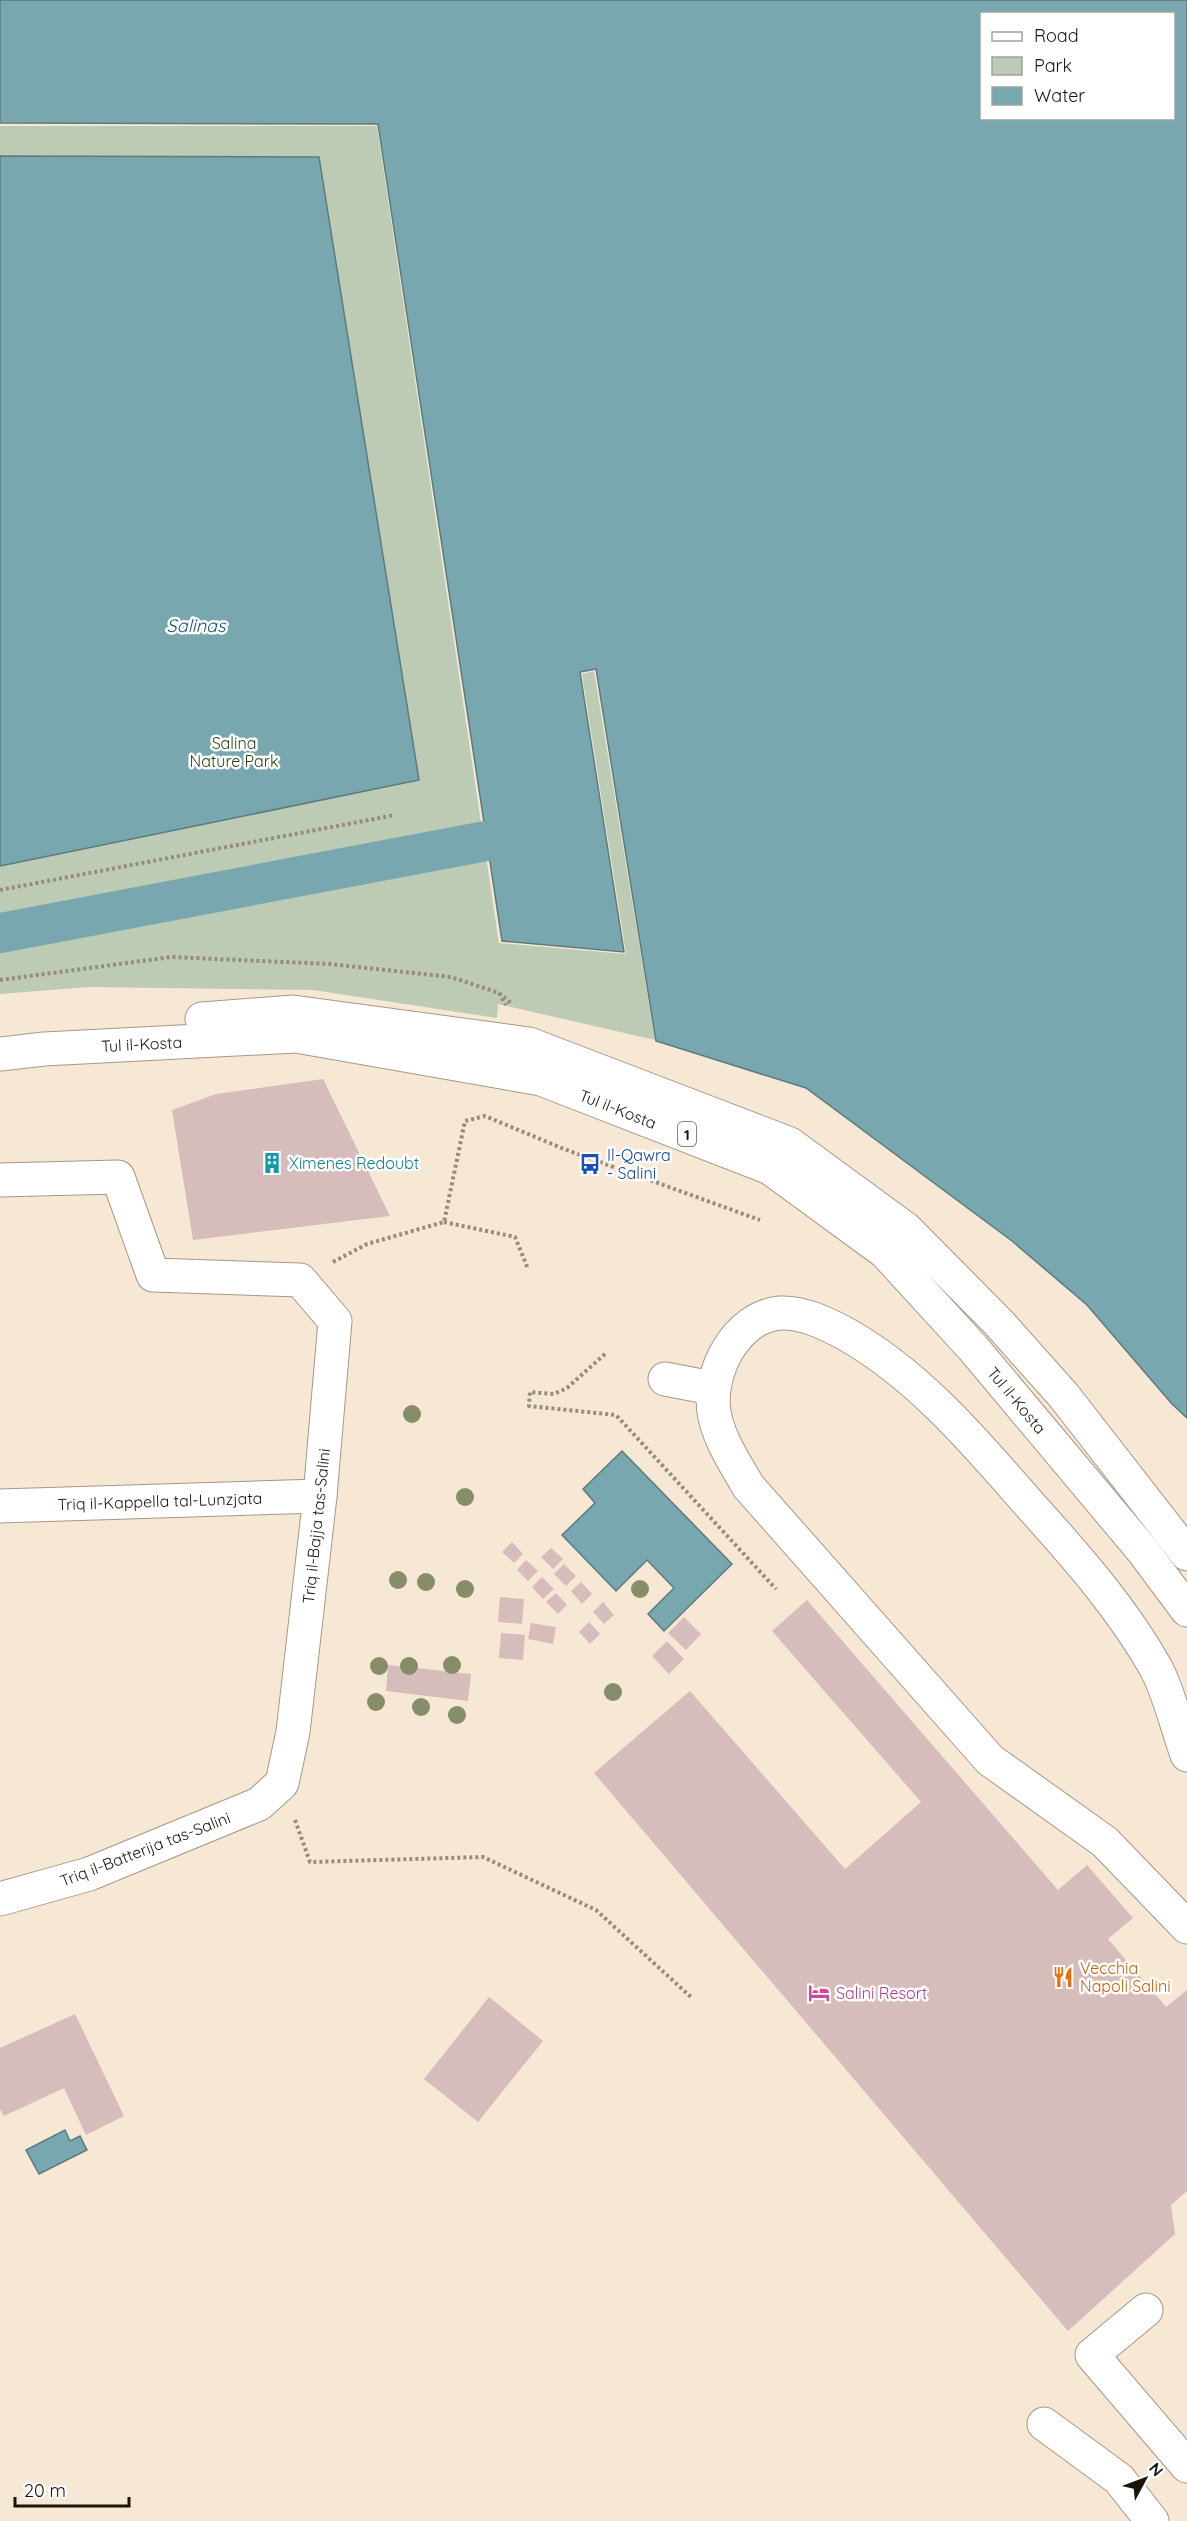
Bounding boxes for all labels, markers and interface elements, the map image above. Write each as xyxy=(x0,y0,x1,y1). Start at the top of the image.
legend xyxy=(980,12,1175,120)
text: Road xyxy=(1034,24,1079,47)
text: Park xyxy=(1034,54,1072,77)
text: Water xyxy=(1034,84,1085,107)
water label: Salinas xyxy=(167,614,227,637)
park label: Salina Nature Park xyxy=(190,733,278,771)
street label: Tul il-Kosta xyxy=(101,1032,183,1056)
street label: Tul il-Kosta xyxy=(577,1085,659,1133)
road number: 1 xyxy=(678,1122,696,1146)
place label: Il-Qawra - Salini xyxy=(607,1145,671,1183)
building icon: Ximenes Redoubt xyxy=(260,1151,284,1175)
bus stop icon: Il-Qawra - Salini xyxy=(578,1152,602,1176)
place label: Ximenes Redoubt xyxy=(289,1153,419,1173)
street label: Tul il-Kosta xyxy=(983,1363,1051,1438)
street label: Triq il-Bajja tas-Salini xyxy=(298,1447,334,1605)
street label: Triq il-Kappella tal-Lunzjata xyxy=(57,1488,263,1514)
street label: Triq il-Batterija tas-Salini xyxy=(57,1807,233,1891)
place label: Vecchia Napoli Salini xyxy=(1080,1958,1171,1996)
restaurant icon: Vecchia Napoli Salini xyxy=(1051,1965,1075,1989)
hotel icon: Salini Resort xyxy=(807,1981,831,2005)
place label: Salini Resort xyxy=(836,1983,927,2003)
north arrow xyxy=(1115,2449,1175,2509)
text: N xyxy=(1145,2458,1168,2480)
scale bar xyxy=(15,2470,129,2508)
text: 20 m xyxy=(24,2479,66,2502)

